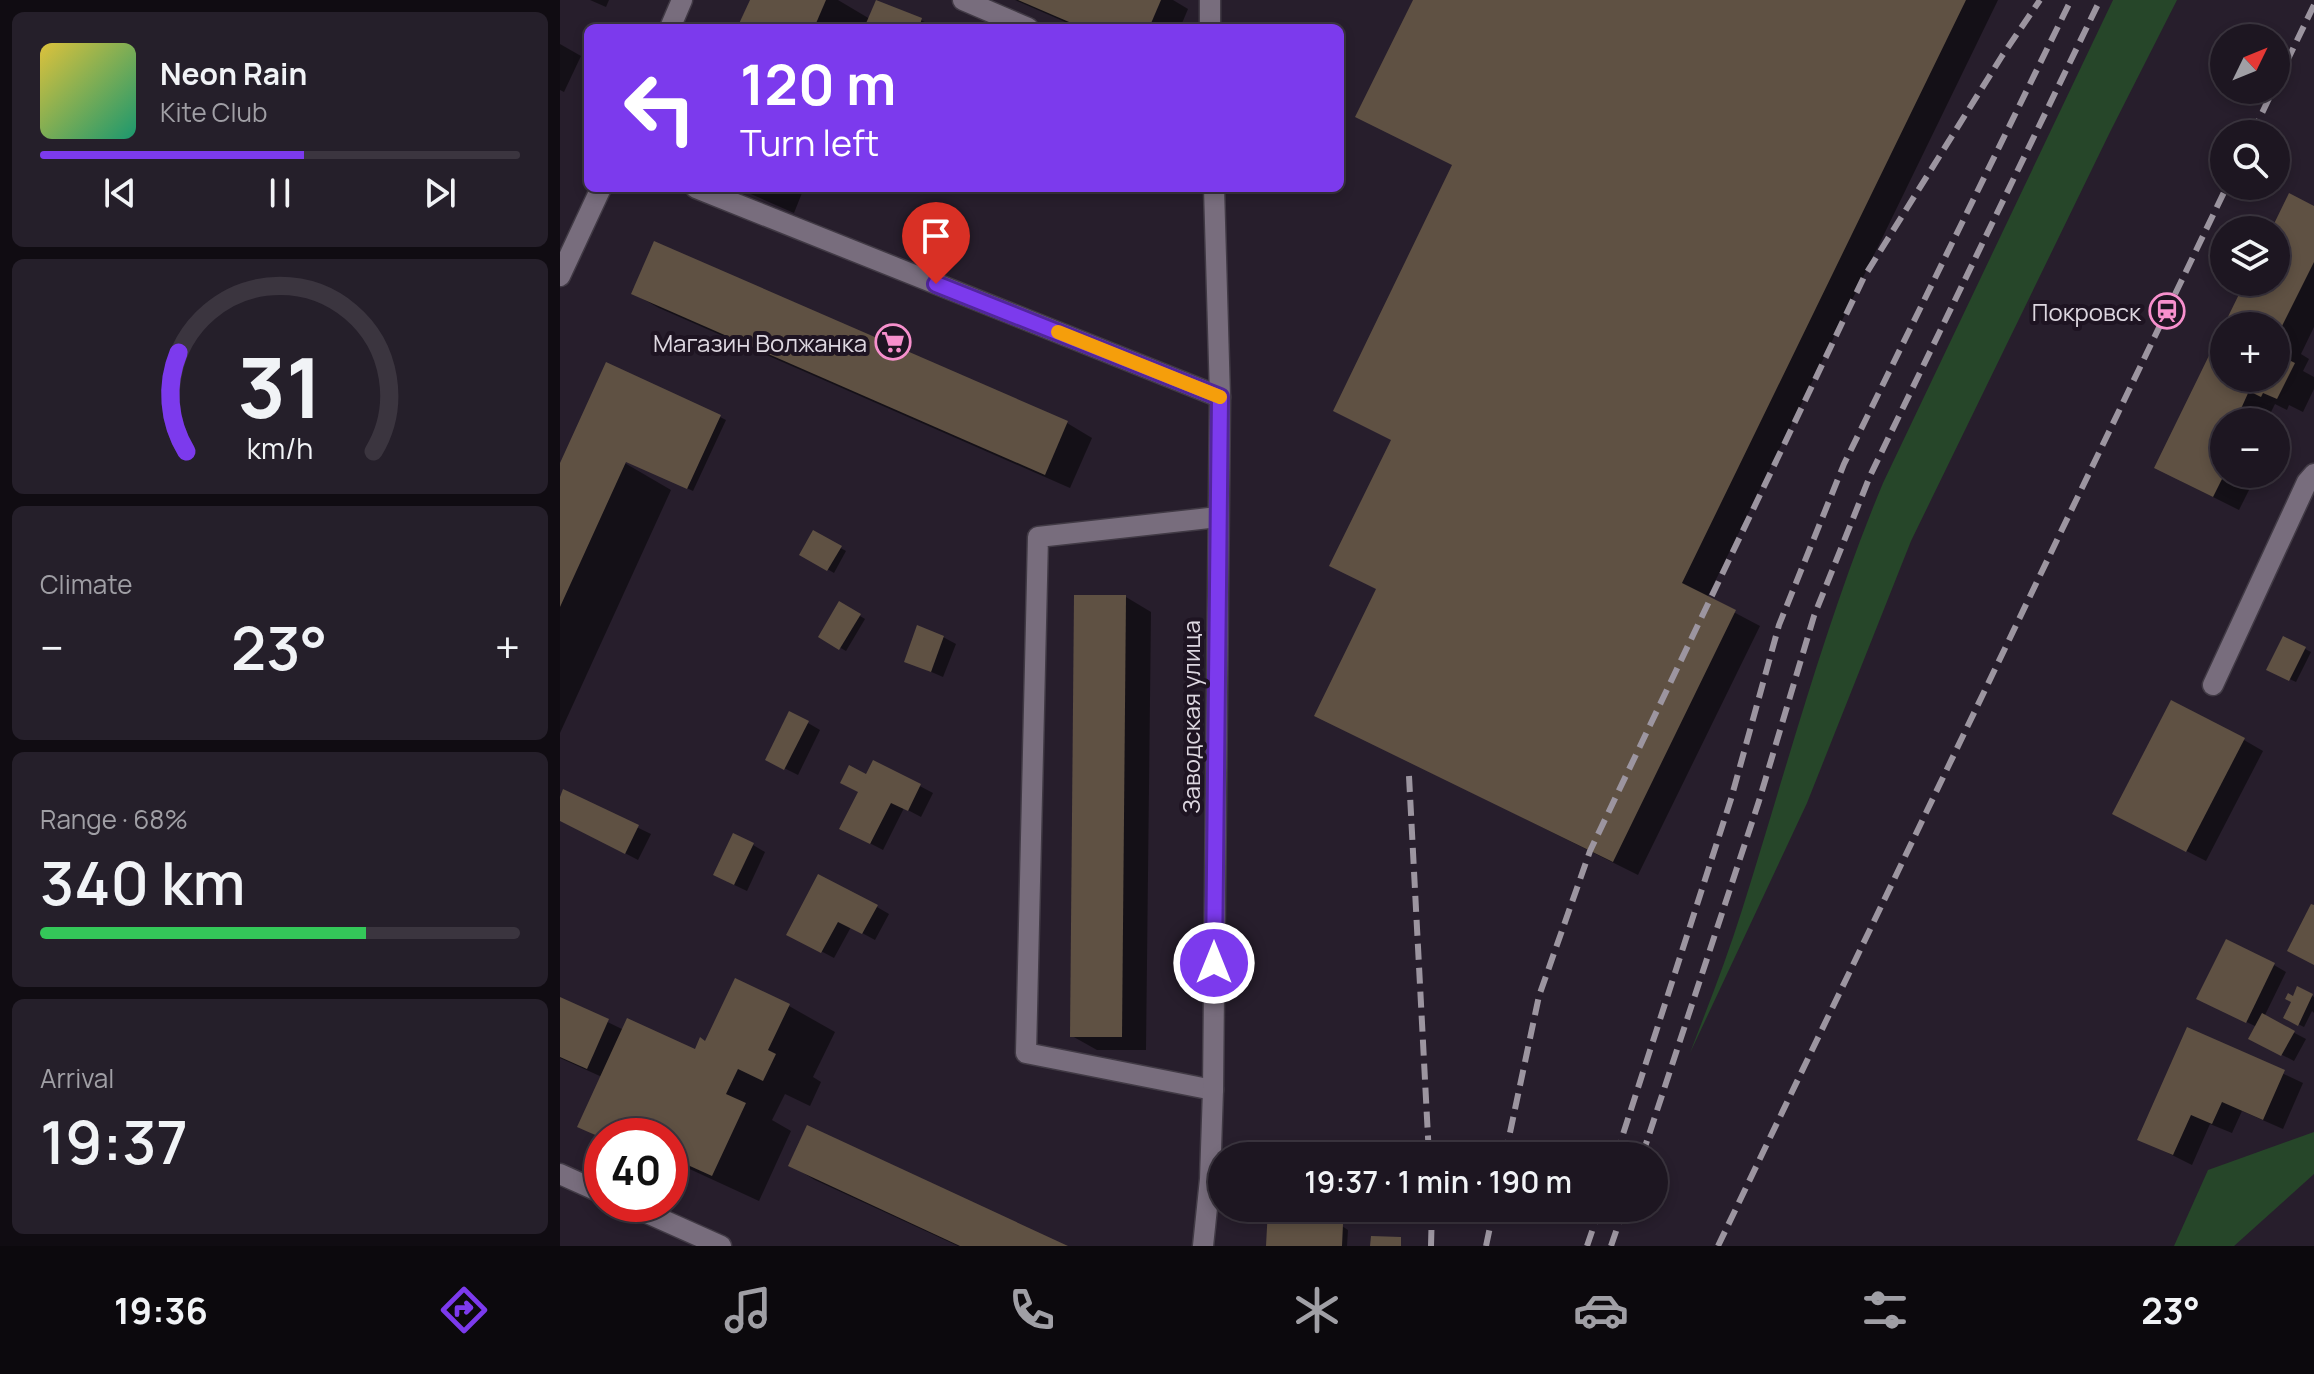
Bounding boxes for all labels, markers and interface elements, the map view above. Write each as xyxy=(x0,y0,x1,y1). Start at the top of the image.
north arrow xyxy=(2210,24,2290,104)
map controls xyxy=(2210,24,2290,488)
text: 120 m xyxy=(740,45,896,122)
text: Neon Rain xyxy=(160,53,307,94)
icon: left xyxy=(608,56,712,160)
text: Kite Club xyxy=(160,94,267,130)
text: Turn left xyxy=(740,118,879,167)
button: search xyxy=(2210,120,2290,200)
icon: previous xyxy=(98,171,142,215)
icon: pause xyxy=(258,171,302,215)
icon: next xyxy=(418,171,462,215)
pin xyxy=(902,202,970,284)
icon: arrive xyxy=(914,214,958,258)
button: layers xyxy=(2210,216,2290,296)
station icon: Покровск xyxy=(2148,292,2186,330)
place label: Покровск xyxy=(2032,295,2142,328)
button: + xyxy=(2210,312,2290,392)
supermarket icon: Магазин Волжанка xyxy=(874,323,912,361)
place label: Магазин Волжанка xyxy=(653,326,867,359)
text: 31 xyxy=(238,329,322,443)
button: − xyxy=(2210,408,2290,488)
text: km/h xyxy=(247,429,313,468)
text: Climate xyxy=(40,566,132,602)
text: 23° xyxy=(231,606,327,688)
text: − xyxy=(40,617,64,677)
text: + xyxy=(495,617,520,677)
street label: Заводская улица xyxy=(1174,620,1207,814)
text: Range · 68% xyxy=(40,801,188,837)
text: 340 km xyxy=(40,841,245,923)
position arrow xyxy=(1172,921,1256,1005)
text: Arrival xyxy=(40,1060,114,1096)
text: 19:37 xyxy=(40,1100,188,1182)
speed limit sign: 40 xyxy=(584,1118,688,1222)
text: 19:37 · 1 min · 190 m xyxy=(1304,1161,1572,1202)
icon: directions xyxy=(436,1282,492,1338)
icon: music xyxy=(720,1282,776,1338)
icon: phone xyxy=(1004,1282,1060,1338)
icon: climate xyxy=(1289,1282,1345,1338)
icon: car xyxy=(1573,1282,1629,1338)
icon: filters xyxy=(1857,1282,1913,1338)
text: 19:36 xyxy=(114,1286,208,1335)
text: 23° xyxy=(2141,1286,2200,1335)

